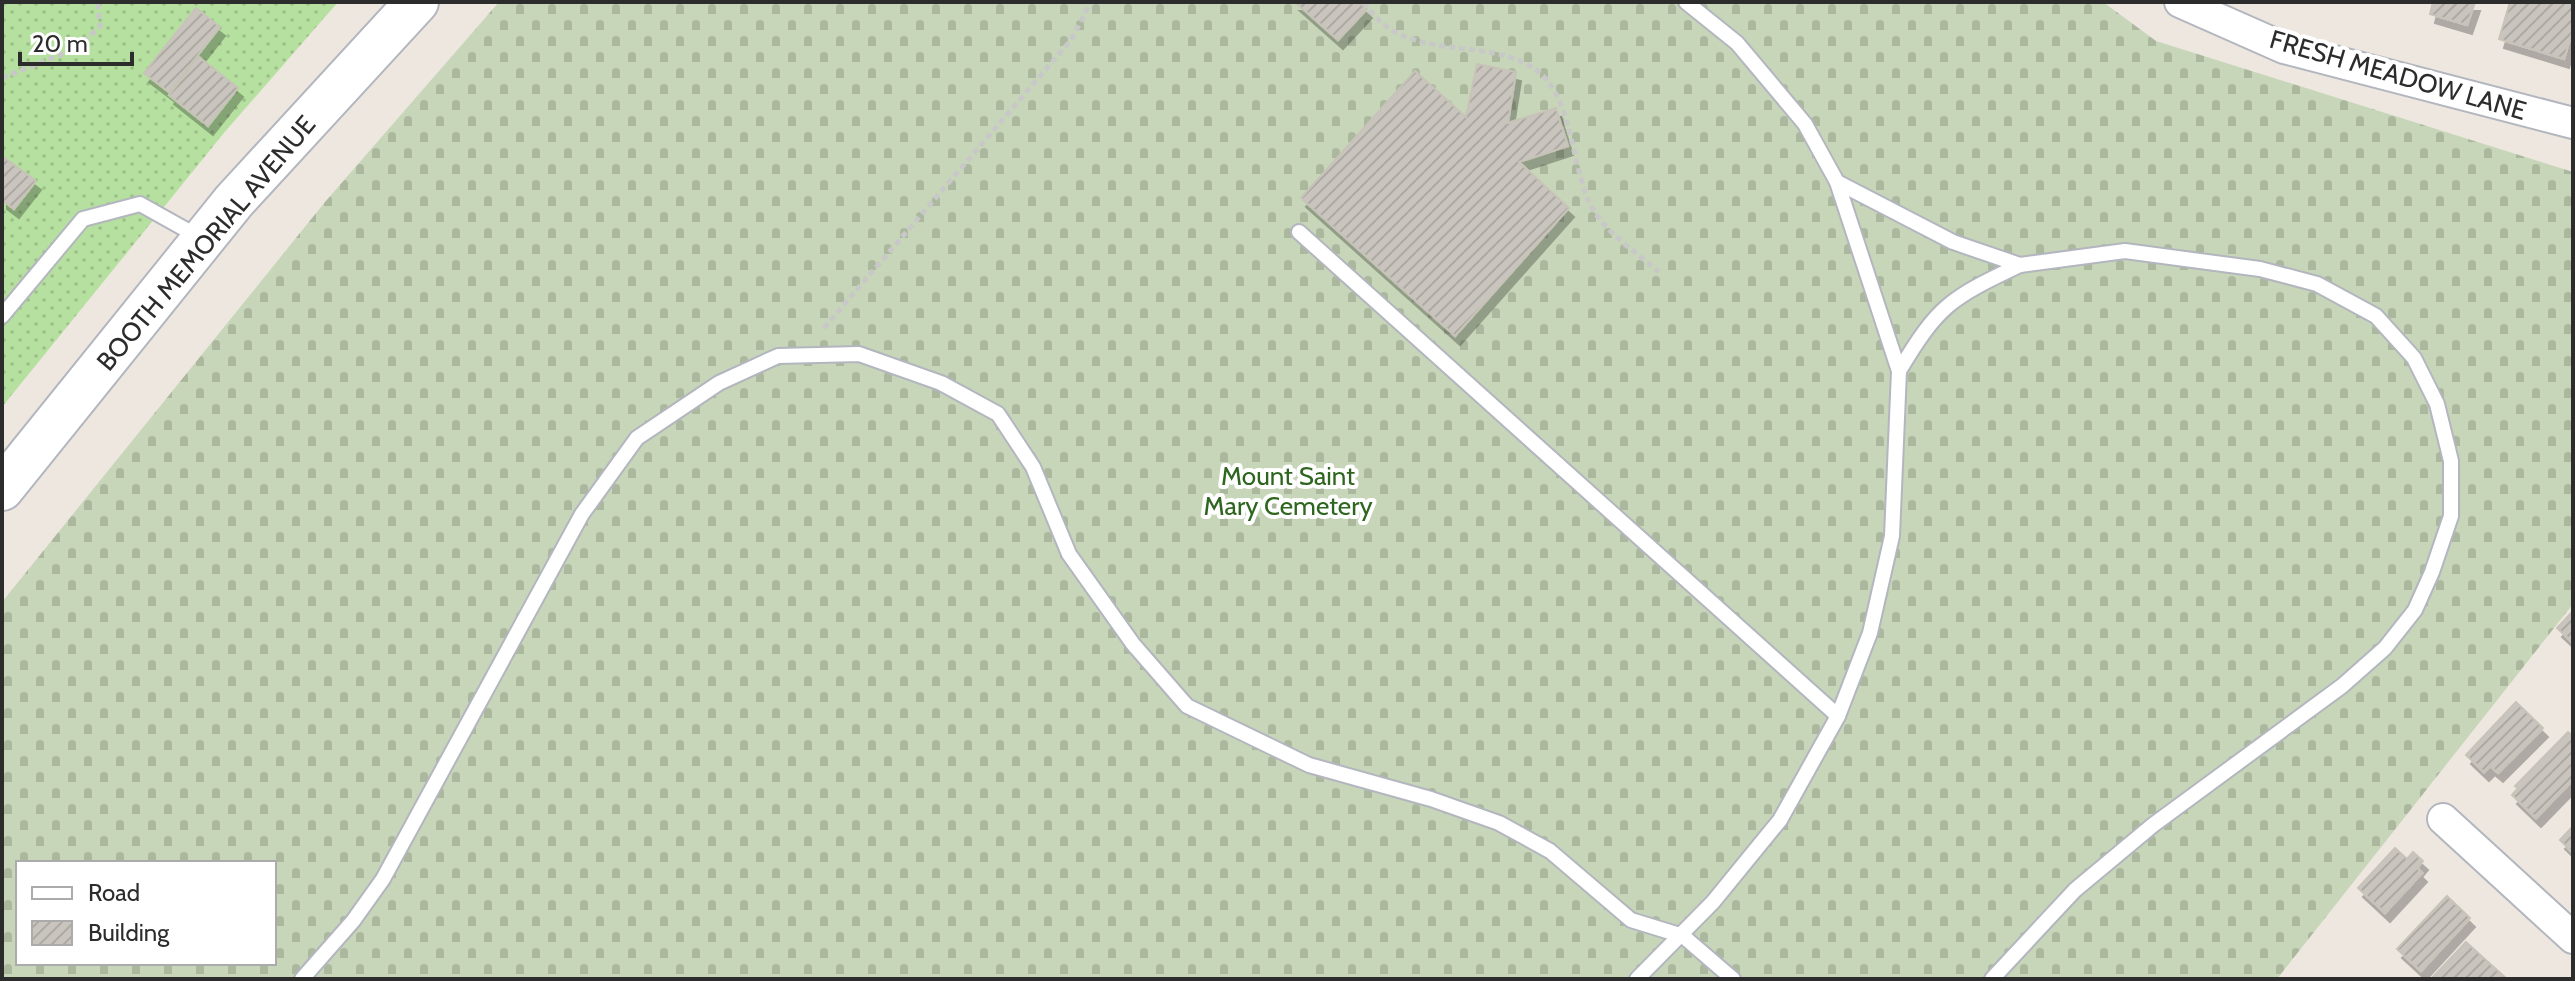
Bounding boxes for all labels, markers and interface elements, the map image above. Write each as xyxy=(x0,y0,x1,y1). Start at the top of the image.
scale bar xyxy=(20,16,132,66)
street label: FRESH MEADOW LANE xyxy=(2266,23,2530,127)
text: 20 m xyxy=(32,29,88,58)
street label: BOOTH MEMORIAL AVENUE xyxy=(90,109,322,377)
park label: Mount Saint Mary Cemetery xyxy=(1203,460,1373,522)
legend xyxy=(16,861,276,965)
text: Road xyxy=(88,878,140,907)
text: Building xyxy=(88,918,170,947)

